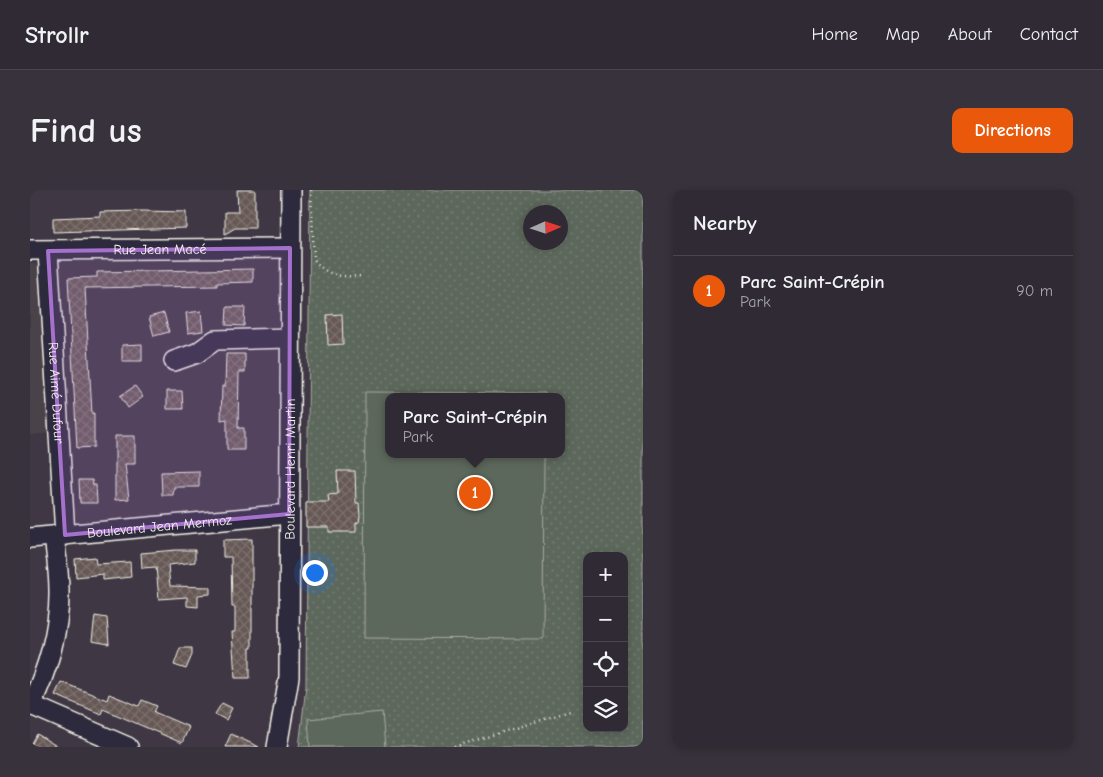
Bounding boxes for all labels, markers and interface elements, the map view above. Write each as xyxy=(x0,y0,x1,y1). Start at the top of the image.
text: Strollr xyxy=(25,21,89,49)
text: Home xyxy=(811,24,858,45)
text: Map xyxy=(886,24,920,45)
text: About xyxy=(948,24,992,45)
text: Contact xyxy=(1020,24,1078,45)
button: Directions xyxy=(952,108,1073,153)
text: Find us xyxy=(30,110,142,151)
north arrow xyxy=(523,205,568,250)
text: Nearby xyxy=(693,211,757,235)
street label: Rue Jean Macé xyxy=(113,240,207,258)
text: Parc Saint-Crépin xyxy=(740,271,885,293)
text: 1 xyxy=(706,282,712,300)
text: 90 m xyxy=(1016,282,1053,300)
text: Park xyxy=(740,293,771,311)
street label: Rue Aimé Dufour xyxy=(45,342,68,444)
popup xyxy=(385,393,565,458)
street label: Boulevard Henri Martin xyxy=(281,398,299,540)
text: Parc Saint-Crépin xyxy=(403,406,547,428)
text: Park xyxy=(403,428,433,446)
pin: 1 xyxy=(459,474,491,512)
street label: Boulevard Jean Mermoz xyxy=(86,511,233,541)
map controls xyxy=(583,552,628,732)
button: + xyxy=(583,552,628,597)
your location xyxy=(302,560,328,586)
button: − xyxy=(583,597,628,642)
button: locate xyxy=(583,642,628,687)
button: layers xyxy=(583,687,628,732)

